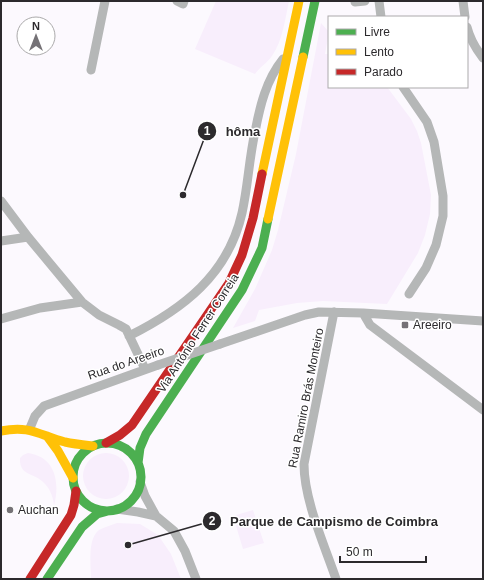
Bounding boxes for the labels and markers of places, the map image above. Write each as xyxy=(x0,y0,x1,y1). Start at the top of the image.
callout: hôma xyxy=(197,119,268,144)
place label: Areeiro xyxy=(413,318,452,332)
marker: Areeiro xyxy=(400,320,410,330)
place label: Auchan xyxy=(18,503,59,517)
marker: Auchan xyxy=(5,505,15,515)
callout: Parque de Campismo de Coimbra xyxy=(202,509,446,534)

